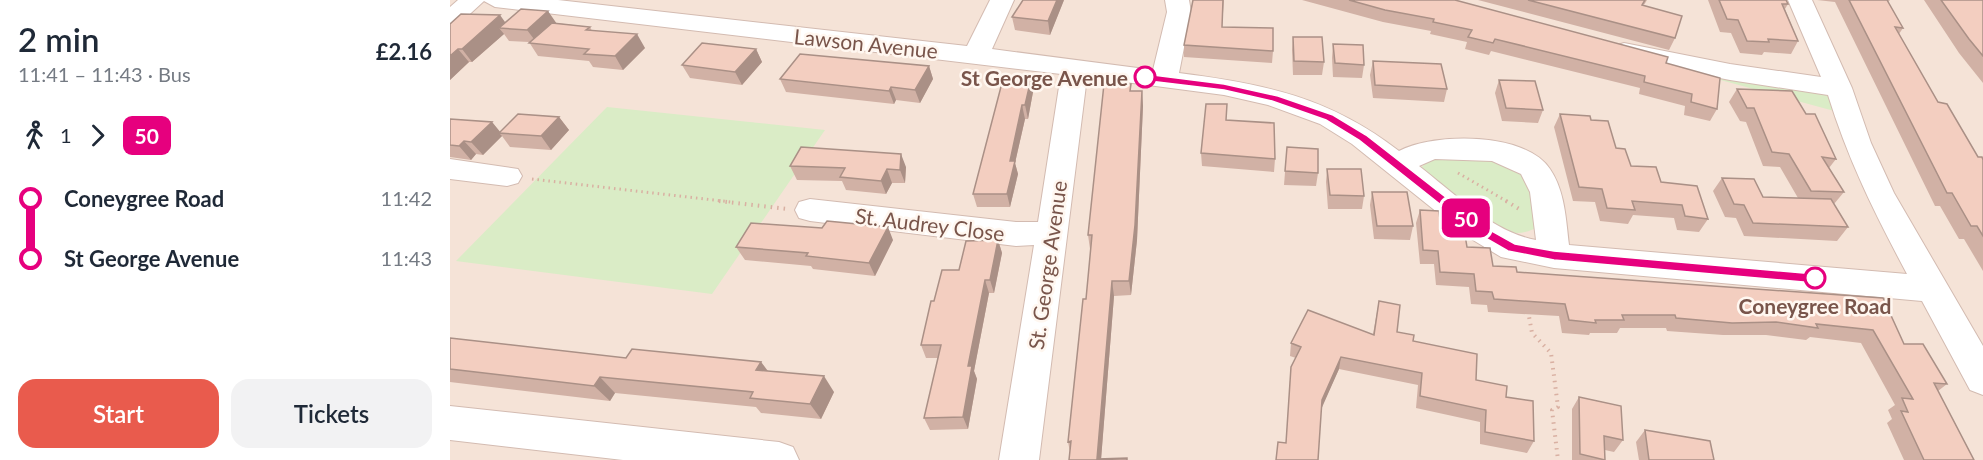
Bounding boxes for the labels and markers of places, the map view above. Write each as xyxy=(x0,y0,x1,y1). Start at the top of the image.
place label: St George Avenue xyxy=(961,65,1128,90)
marker: St George Avenue xyxy=(1134,66,1156,88)
marker: Coneygree Road xyxy=(1804,267,1826,289)
place label: Coneygree Road xyxy=(1739,293,1891,318)

